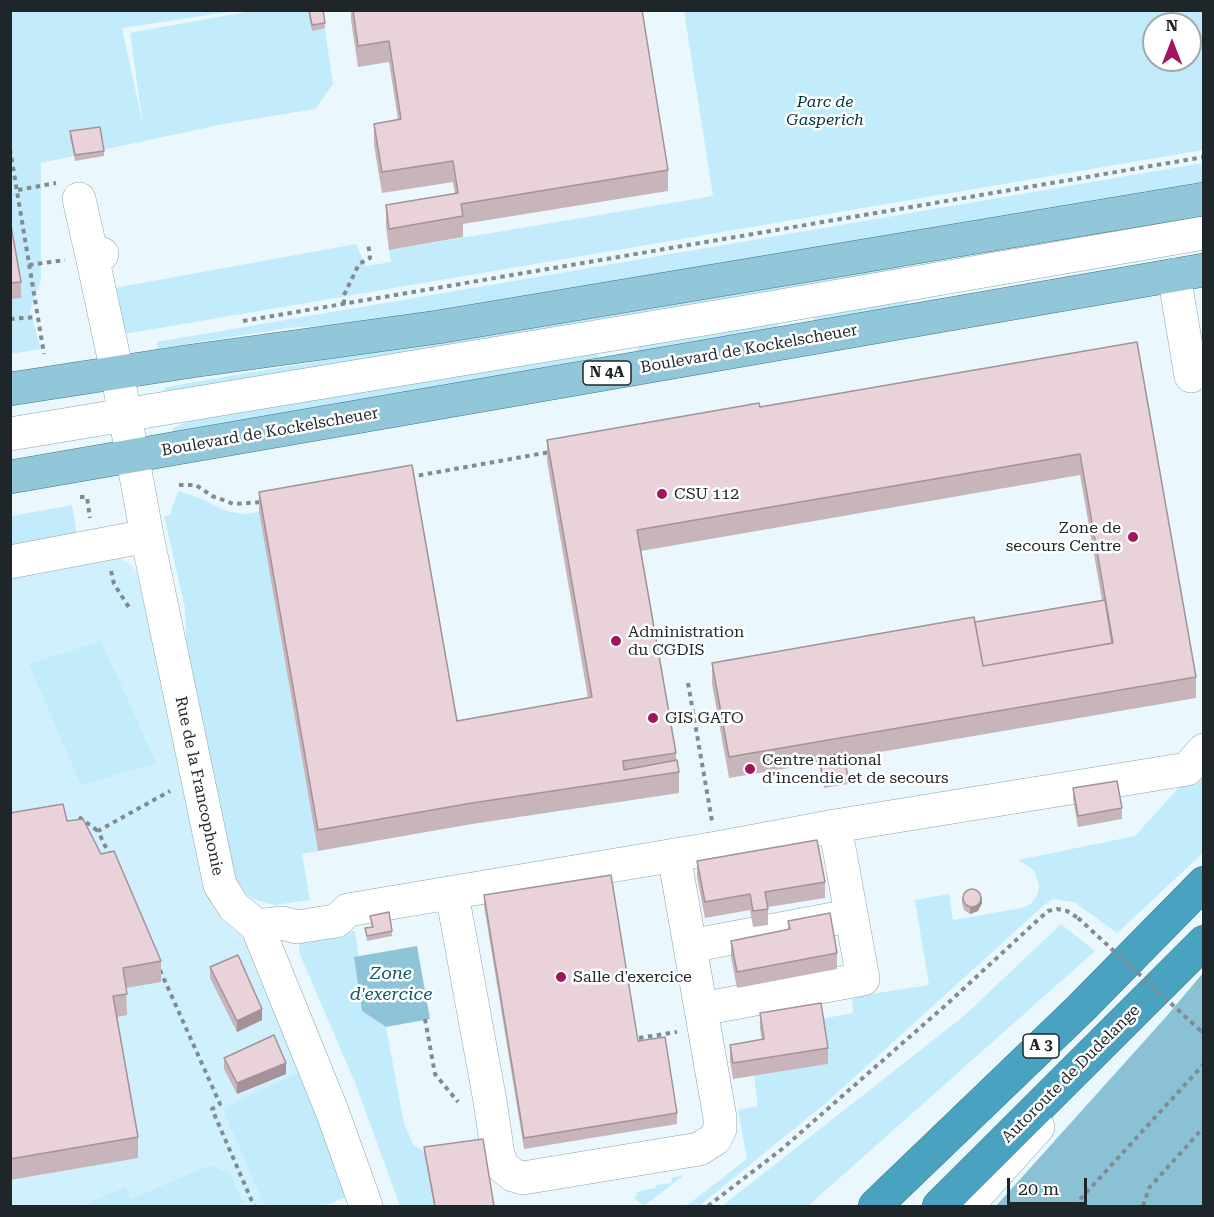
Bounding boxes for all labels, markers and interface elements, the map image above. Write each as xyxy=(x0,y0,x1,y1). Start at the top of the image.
north arrow xyxy=(1142,12,1202,72)
text: N xyxy=(1166,16,1178,35)
park label: Parc de Gasperich xyxy=(786,92,864,130)
street label: Boulevard de Kockelscheuer xyxy=(639,320,859,378)
road number: N 4A xyxy=(583,361,631,385)
street label: Boulevard de Kockelscheuer xyxy=(160,403,380,461)
place label: CSU 112 xyxy=(674,484,739,504)
marker: CSU 112 xyxy=(655,487,669,501)
place label: Zone de secours Centre xyxy=(1006,518,1121,556)
marker: Zone de secours Centre xyxy=(1126,530,1140,544)
place label: Administration du CGDIS xyxy=(628,622,744,660)
marker: Administration du CGDIS xyxy=(609,634,623,648)
street label: Rue de la Francophonie xyxy=(171,695,227,877)
place label: GIS GATO xyxy=(665,708,744,728)
marker: GIS GATO xyxy=(646,711,660,725)
place label: Centre national d'incendie et de secours xyxy=(762,750,949,788)
marker: Centre national d'incendie et de secours xyxy=(743,762,757,776)
water label: Zone d'exercice xyxy=(350,963,432,1006)
place label: Salle d'exercice xyxy=(573,967,692,987)
marker: Salle d'exercice xyxy=(554,970,568,984)
street label: Autoroute de Dudelange xyxy=(998,1001,1144,1147)
road number: A 3 xyxy=(1023,1034,1059,1058)
scale bar xyxy=(1010,1166,1090,1204)
text: 20 m xyxy=(1018,1178,1059,1199)

